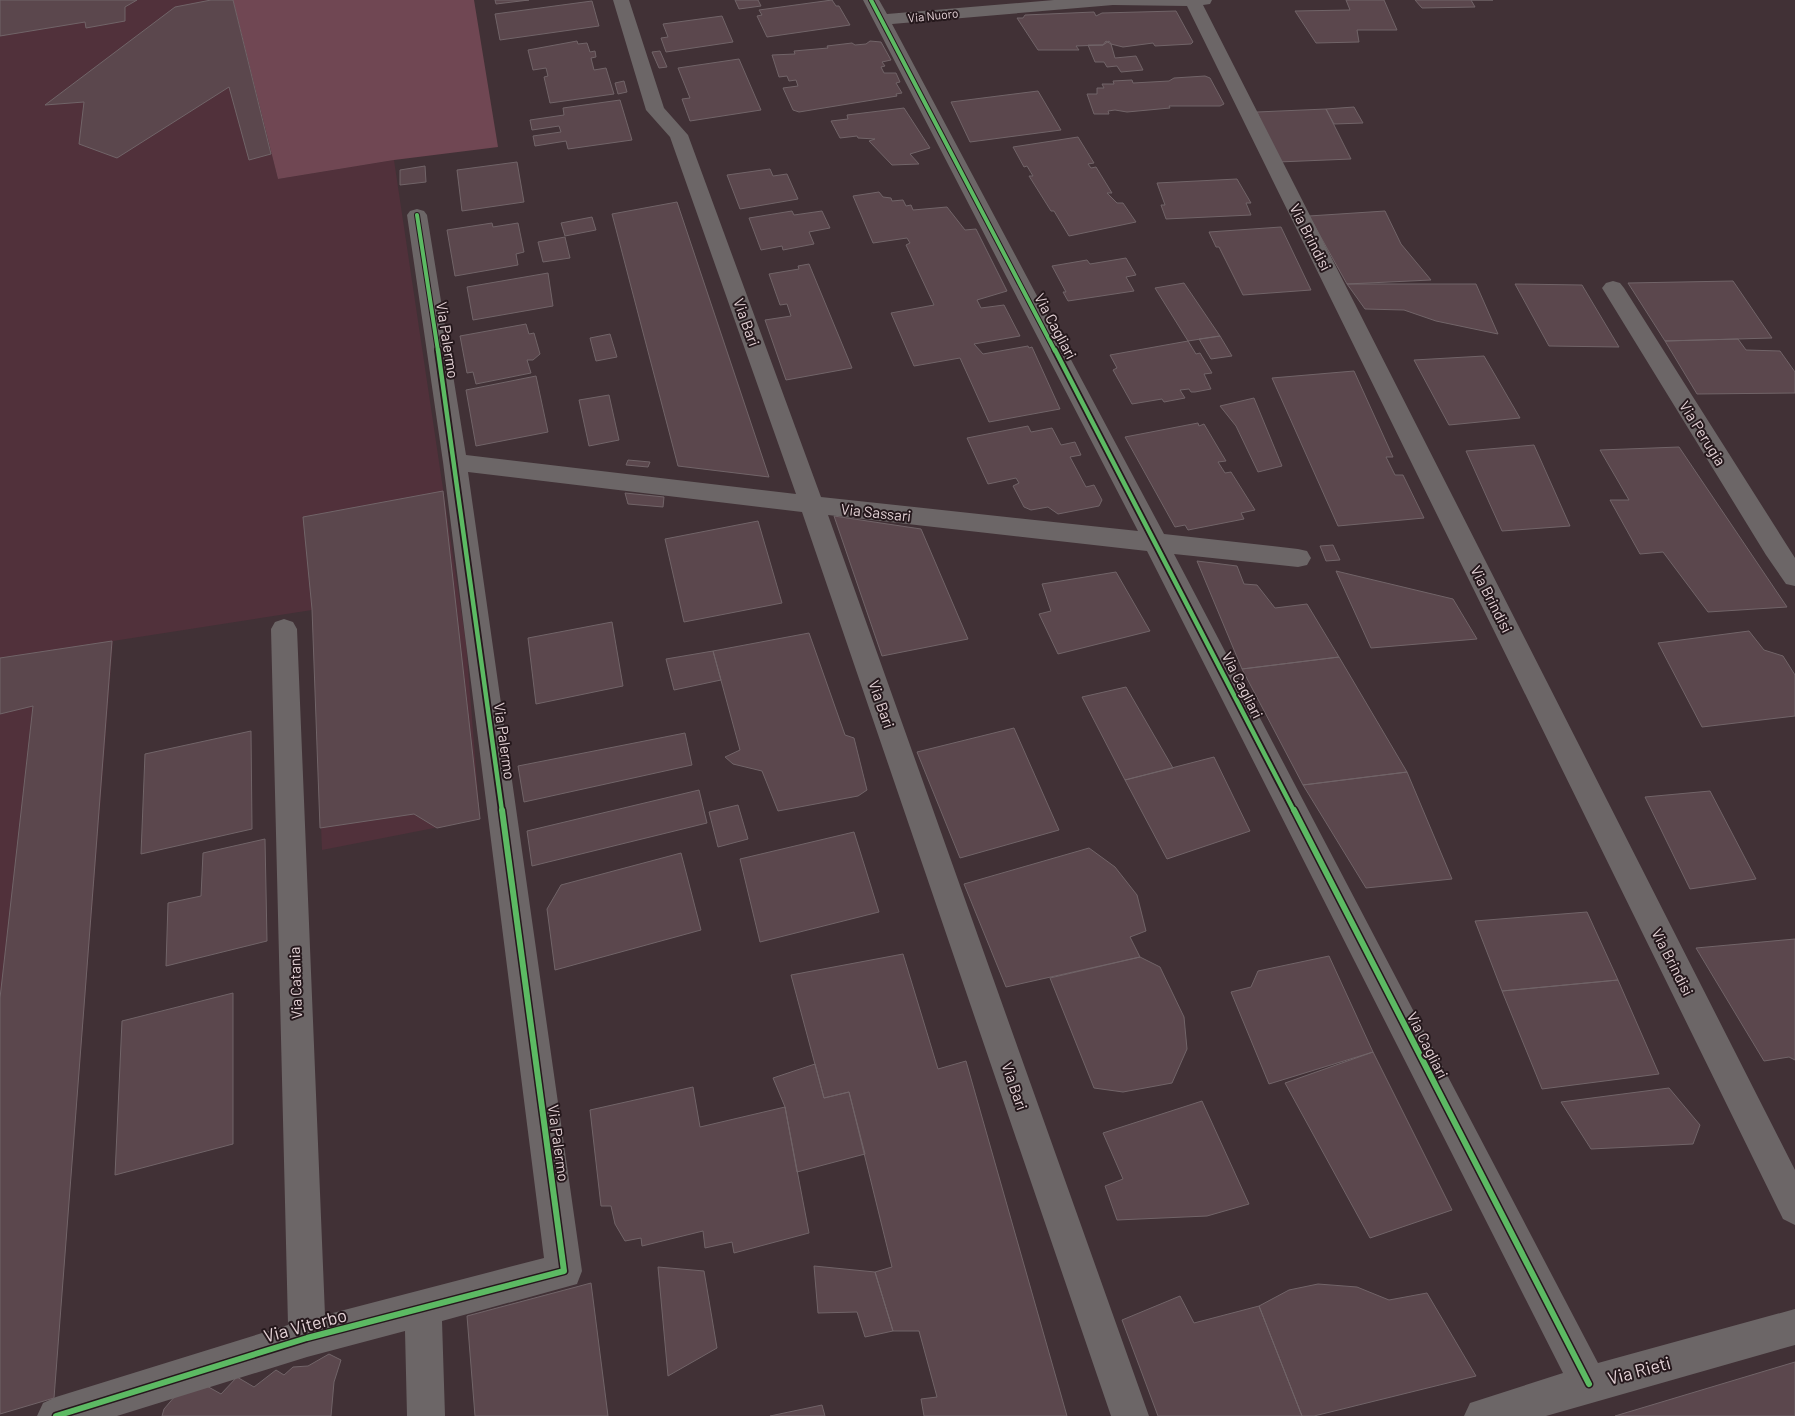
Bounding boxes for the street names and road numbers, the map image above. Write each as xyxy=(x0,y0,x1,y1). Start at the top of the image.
street label: Via Nuoro xyxy=(907,5,959,25)
street label: Via Brindisi xyxy=(1286,200,1336,274)
street label: Via Cagliari xyxy=(1031,290,1081,362)
street label: Via Bari xyxy=(730,296,764,348)
street label: Via Palermo xyxy=(433,300,463,380)
street label: Via Perugia xyxy=(1676,397,1730,469)
street label: Via Sassari xyxy=(840,499,912,525)
street label: Via Brindisi xyxy=(1467,562,1517,636)
street label: Via Cagliari xyxy=(1219,649,1267,721)
street label: Via Bari xyxy=(865,678,899,730)
street label: Via Palermo xyxy=(491,702,519,780)
street label: Via Brindisi xyxy=(1648,925,1698,999)
street label: Via Catania xyxy=(285,946,305,1020)
street label: Via Cagliari xyxy=(1404,1009,1452,1081)
street label: Via Bari xyxy=(998,1060,1032,1112)
street label: Via Palermo xyxy=(545,1104,573,1182)
street label: Via Viterbo xyxy=(261,1303,349,1347)
street label: Via Rieti xyxy=(1605,1351,1673,1389)

